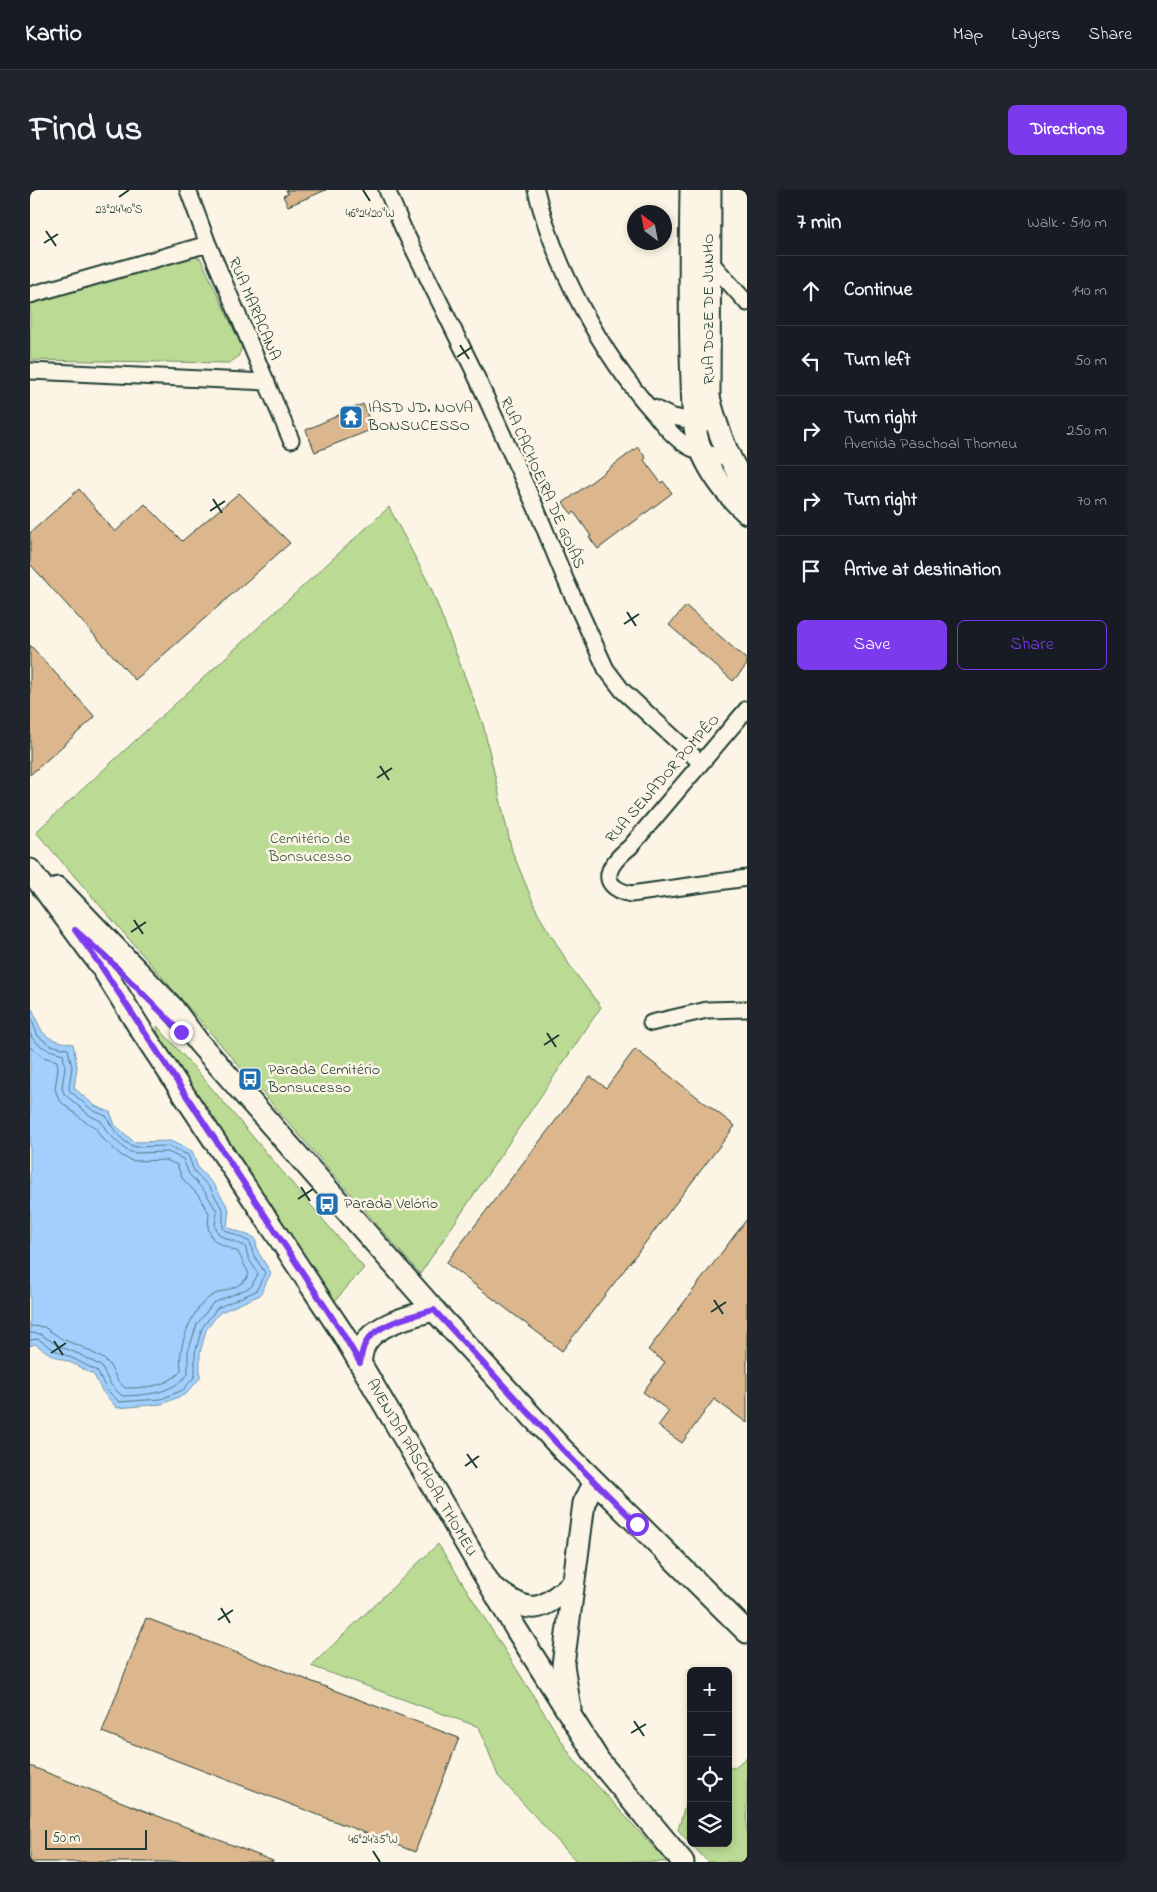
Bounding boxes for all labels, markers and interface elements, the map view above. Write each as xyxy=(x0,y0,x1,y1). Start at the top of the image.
text: Kartio xyxy=(25,17,82,52)
text: Map xyxy=(953,22,983,48)
text: Layers xyxy=(1011,22,1061,48)
text: Share xyxy=(1089,22,1132,48)
text: Find us xyxy=(30,105,142,156)
button: Directions xyxy=(1008,105,1127,155)
text: 23°24'40"S xyxy=(96,201,143,219)
text: 46°24'20"W xyxy=(346,205,394,223)
north arrow xyxy=(627,205,672,250)
text: 7 min xyxy=(797,208,841,238)
text: Walk · 510 m xyxy=(1027,211,1107,235)
street label: RUA DOZE DE JUNHO xyxy=(697,233,721,385)
street label: RUA MARACANA xyxy=(221,254,287,365)
icon: ahead xyxy=(797,277,825,305)
text: Continue xyxy=(844,277,912,304)
text: 140 m xyxy=(1072,279,1107,303)
icon: left xyxy=(797,347,825,375)
text: Turn left xyxy=(844,347,911,374)
text: 50 m xyxy=(1075,349,1107,373)
street label: RUA CACHOEIRA DE GOIÁS xyxy=(493,393,591,573)
place label: IASD JD. NOVA BONSUCESSO xyxy=(367,396,473,438)
temple icon: IASD JD. NOVA BONSUCESSO xyxy=(338,404,364,430)
text: Turn right xyxy=(844,405,917,432)
icon: right xyxy=(797,417,825,445)
text: 250 m xyxy=(1067,419,1107,443)
text: Avenida Paschoal Thomeu xyxy=(844,432,1017,456)
icon: right xyxy=(797,487,825,515)
text: Turn right xyxy=(844,487,917,514)
text: 70 m xyxy=(1077,489,1107,513)
icon: arrive xyxy=(797,557,825,585)
text: Arrive at destination xyxy=(844,557,1001,584)
button: Save xyxy=(797,620,947,670)
button: Share xyxy=(957,620,1107,670)
street label: RUA SENADOR POMPÊO xyxy=(600,709,726,849)
park label: Cemitério de Bonsucesso xyxy=(267,827,352,869)
route end xyxy=(170,1021,193,1044)
place label: Parada Cemitério Bonsucesso xyxy=(267,1058,380,1100)
bus stop icon: Parada Cemitério Bonsucesso xyxy=(237,1066,263,1092)
bus stop icon: Parada Velório xyxy=(314,1191,340,1217)
place label: Parada Velório xyxy=(344,1192,438,1216)
street label: AVENIDA PASCHOAL THOMEU xyxy=(360,1374,483,1561)
route start xyxy=(626,1513,649,1536)
map controls xyxy=(687,1667,732,1847)
button: + xyxy=(687,1667,732,1712)
button: − xyxy=(687,1712,732,1757)
button: locate xyxy=(687,1757,732,1802)
button: layers xyxy=(687,1802,732,1847)
scale bar xyxy=(45,1827,148,1850)
text: 50 m xyxy=(52,1828,80,1849)
text: 46°24'35"W xyxy=(348,1831,398,1849)

